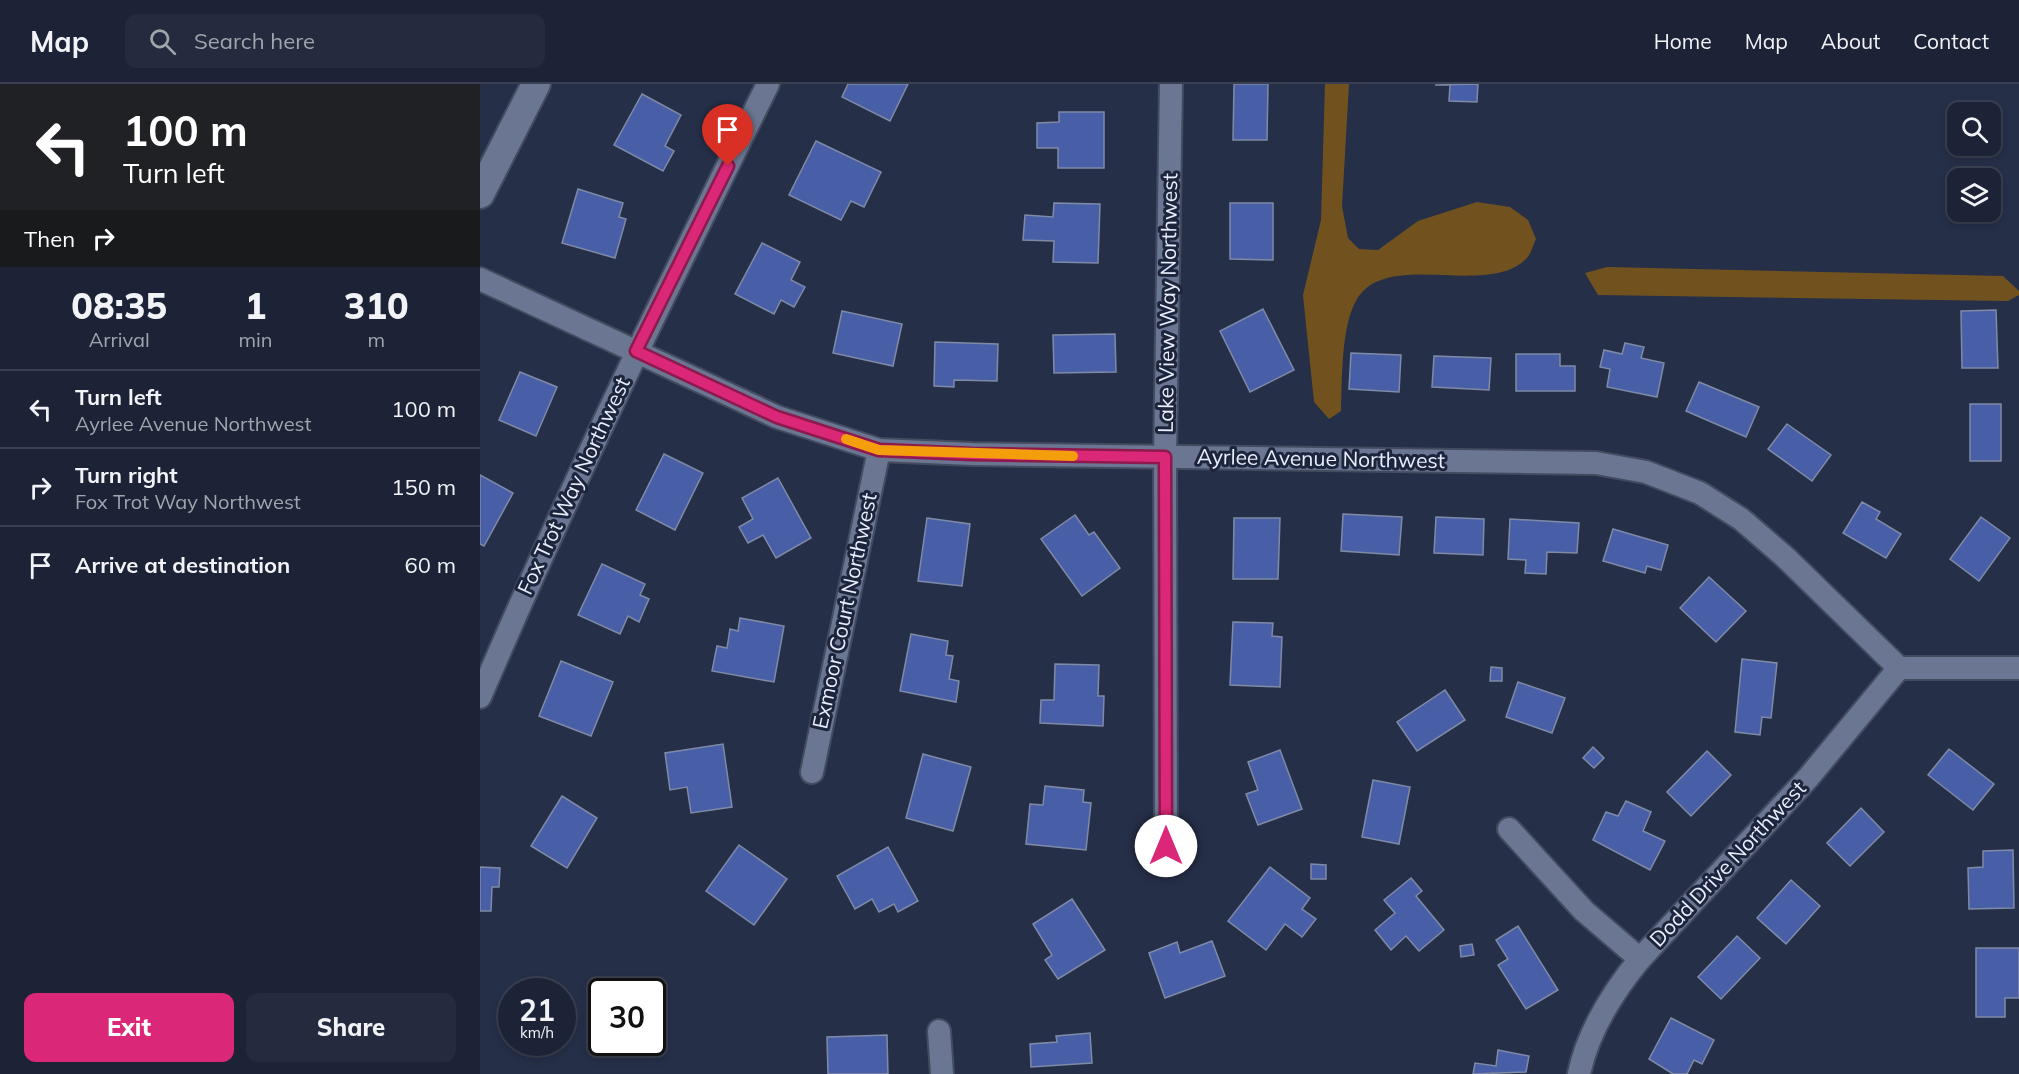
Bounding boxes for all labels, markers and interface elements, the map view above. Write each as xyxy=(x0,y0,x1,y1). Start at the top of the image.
search box xyxy=(125,14,545,68)
text: Map xyxy=(30,24,89,59)
icon: search xyxy=(146,25,179,58)
text: Search here xyxy=(194,27,315,55)
text: Home xyxy=(1654,28,1712,54)
text: Map xyxy=(1745,28,1788,54)
text: About xyxy=(1821,28,1880,54)
text: Contact xyxy=(1913,28,1989,54)
map controls xyxy=(1947,102,2001,222)
button: search xyxy=(1947,102,2001,156)
text: 100 m xyxy=(123,104,248,157)
pin xyxy=(702,104,753,166)
icon: left xyxy=(24,108,102,186)
icon: arrive xyxy=(711,113,744,146)
text: Turn left xyxy=(123,156,225,190)
button: layers xyxy=(1947,168,2001,222)
street label: Lake View Way Northwest xyxy=(1152,173,1182,433)
icon: right xyxy=(87,222,120,255)
text: Then xyxy=(24,225,75,253)
text: 08:35 xyxy=(71,283,167,328)
text: 1 xyxy=(245,283,266,328)
text: 310 xyxy=(344,283,409,328)
text: Arrival xyxy=(89,327,150,352)
text: min xyxy=(238,327,273,352)
text: m xyxy=(367,327,385,352)
street label: Fox Trot Way Northwest xyxy=(511,373,635,598)
text: Turn left xyxy=(75,383,162,411)
icon: left xyxy=(24,393,57,426)
text: 100 m xyxy=(391,395,456,423)
text: Ayrlee Avenue Northwest xyxy=(75,411,311,436)
street label: Ayrlee Avenue Northwest xyxy=(1197,443,1445,473)
text: Turn right xyxy=(75,461,178,489)
icon: right xyxy=(24,471,57,504)
text: 150 m xyxy=(391,473,456,501)
text: Fox Trot Way Northwest xyxy=(75,489,301,514)
street label: Exmoor Court Northwest xyxy=(806,490,882,731)
icon: arrive xyxy=(24,549,57,582)
text: Arrive at destination xyxy=(75,551,290,579)
text: 60 m xyxy=(405,551,456,579)
street label: Dodd Drive Northwest xyxy=(1644,775,1811,952)
position arrow xyxy=(1134,814,1198,878)
speed limit sign: 30 xyxy=(588,978,666,1056)
text: 21 xyxy=(519,991,555,1029)
button: Exit xyxy=(24,993,234,1062)
button: Share xyxy=(246,993,456,1062)
text: km/h xyxy=(520,1023,554,1042)

